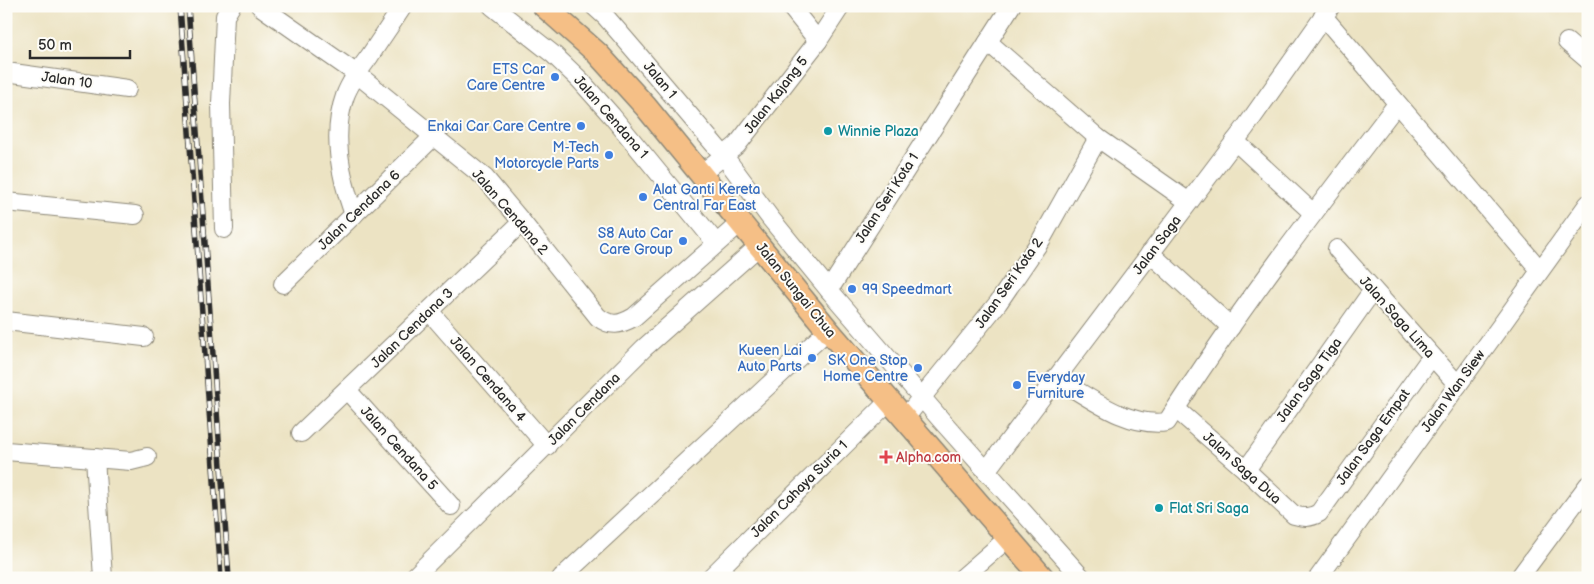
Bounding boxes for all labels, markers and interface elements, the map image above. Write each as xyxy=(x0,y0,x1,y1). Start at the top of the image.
scale bar xyxy=(30,28,130,60)
text: 50 m xyxy=(38,36,72,55)
street label: Jalan Kajang 5 xyxy=(741,53,811,137)
street label: Jalan 1 xyxy=(640,58,680,102)
place label: ETS Car Care Centre xyxy=(467,61,546,94)
street label: Jalan 10 xyxy=(40,68,94,92)
marker: ETS Car Care Centre xyxy=(549,71,561,83)
street label: Jalan Cendana 1 xyxy=(570,72,652,162)
place label: Enkai Car Care Centre xyxy=(427,118,571,135)
marker: Enkai Car Care Centre xyxy=(575,120,587,132)
place label: Winnie Plaza xyxy=(838,123,919,140)
marker: Winnie Plaza xyxy=(822,125,834,137)
place label: M-Tech Motorcycle Parts xyxy=(494,139,599,172)
marker: M-Tech Motorcycle Parts xyxy=(603,149,615,161)
street label: Jalan Seri Kota 1 xyxy=(852,150,922,246)
street label: Jalan Cendana 6 xyxy=(314,166,404,254)
street label: Jalan Cendana 2 xyxy=(468,166,552,259)
place label: Alat Ganti Kereta Central Far East xyxy=(653,181,760,214)
marker: Alat Ganti Kereta Central Far East xyxy=(637,191,649,203)
street label: Jalan Saga xyxy=(1129,212,1185,278)
place label: S8 Auto Car Care Group xyxy=(598,225,674,258)
street label: Jalan Seri Kota 2 xyxy=(971,234,1047,332)
marker: S8 Auto Car Care Group xyxy=(677,235,689,247)
street label: Jalan Sungai Chua xyxy=(752,239,840,341)
street label: Jalan Saga Lima xyxy=(1356,273,1438,362)
place label: 99 Speedmart xyxy=(862,281,953,298)
marker: 99 Speedmart xyxy=(846,283,858,295)
street label: Jalan Cendana 3 xyxy=(367,284,457,372)
street label: Jalan Cendana 4 xyxy=(446,333,530,426)
street label: Jalan Saga Tiga xyxy=(1273,334,1345,426)
place label: Kueen Lai Auto Parts xyxy=(738,342,802,375)
street label: Jalan Wan Siew xyxy=(1417,346,1489,436)
marker: Kueen Lai Auto Parts xyxy=(806,352,818,364)
place label: SK One Stop Home Centre xyxy=(823,352,908,385)
marker: SK One Stop Home Centre xyxy=(912,362,924,374)
street label: Jalan Cendana xyxy=(544,369,624,449)
place label: Everyday Furniture xyxy=(1027,369,1086,402)
marker: Everyday Furniture xyxy=(1011,379,1023,391)
street label: Jalan Saga Empat xyxy=(1332,385,1414,488)
street label: Jalan Cendana 5 xyxy=(357,402,441,494)
street label: Jalan Saga Dua xyxy=(1199,428,1285,508)
street label: Jalan Cahaya Suria 1 xyxy=(747,437,851,541)
place label: Alpha.com xyxy=(896,449,961,466)
marker: Alpha.com xyxy=(880,451,892,463)
place label: Flat Sri Saga xyxy=(1169,500,1249,517)
marker: Flat Sri Saga xyxy=(1153,502,1165,514)

